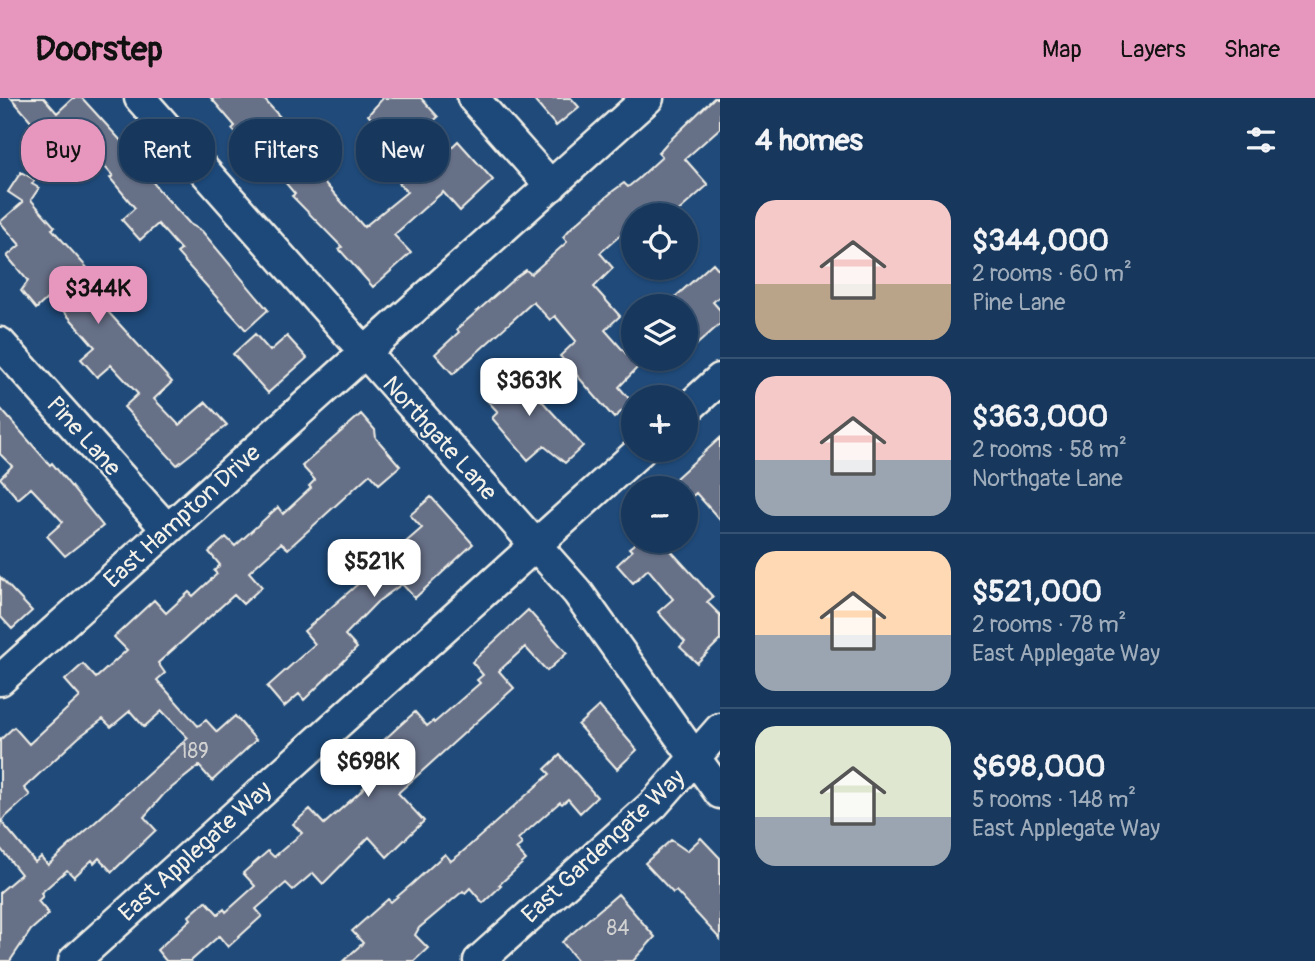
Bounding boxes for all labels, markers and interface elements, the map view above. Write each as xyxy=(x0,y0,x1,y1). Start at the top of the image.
text: Doorstep xyxy=(35,29,163,70)
text: Map xyxy=(1042,35,1082,64)
text: Layers xyxy=(1120,35,1186,64)
text: Share xyxy=(1224,35,1280,64)
chip: Buy xyxy=(21,119,105,182)
chip: Rent xyxy=(119,119,215,182)
chip: Filters xyxy=(229,119,342,182)
chip: New xyxy=(356,119,449,182)
icon: filters xyxy=(1242,121,1280,159)
text: 4 homes xyxy=(755,122,863,159)
map controls xyxy=(621,203,698,553)
button: locate xyxy=(621,203,698,280)
text: $344,000 xyxy=(972,222,1109,259)
icon: home xyxy=(811,228,895,312)
text: 2 rooms · 60 m² xyxy=(972,259,1132,288)
pin: $344K xyxy=(49,266,147,326)
text: $344K xyxy=(65,274,131,303)
text: Pine Lane xyxy=(972,288,1065,317)
button: layers xyxy=(621,294,698,371)
pin: $363K xyxy=(480,358,578,418)
text: $363K xyxy=(496,366,562,395)
street label: Northgate Lane xyxy=(376,370,503,507)
button: + xyxy=(621,385,698,462)
street label: Pine Lane xyxy=(40,390,127,482)
text: $363,000 xyxy=(972,398,1108,435)
icon: home xyxy=(811,404,895,488)
text: 2 rooms · 58 m² xyxy=(972,435,1127,464)
street label: East Hampton Drive xyxy=(98,438,267,594)
text: Northgate Lane xyxy=(972,464,1123,493)
button: − xyxy=(621,476,698,553)
pin: $521K xyxy=(325,540,423,599)
text: $521K xyxy=(344,547,404,576)
text: $521,000 xyxy=(972,573,1102,610)
icon: home xyxy=(811,579,895,663)
text: 2 rooms · 78 m² xyxy=(972,610,1126,639)
text: East Applegate Way xyxy=(972,639,1160,668)
house number: 189 xyxy=(179,738,209,765)
pin: $698K xyxy=(319,740,417,799)
text: $698K xyxy=(336,747,400,776)
text: $698,000 xyxy=(972,748,1105,785)
icon: home xyxy=(811,754,895,838)
street label: East Gardengate Way xyxy=(516,763,691,929)
street label: East Applegate Way xyxy=(113,775,278,928)
text: 5 rooms · 148 m² xyxy=(972,785,1136,814)
text: East Applegate Way xyxy=(972,814,1160,843)
house number: 84 xyxy=(607,915,629,942)

